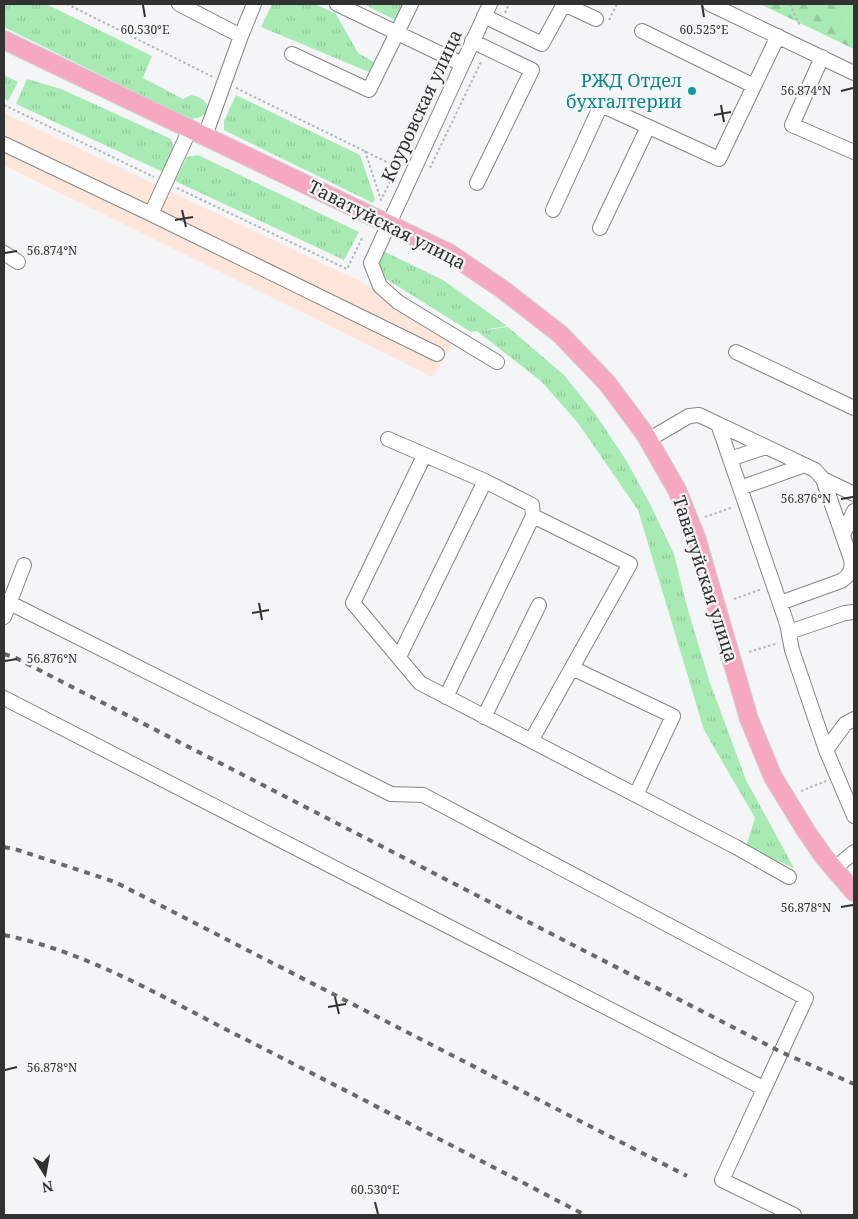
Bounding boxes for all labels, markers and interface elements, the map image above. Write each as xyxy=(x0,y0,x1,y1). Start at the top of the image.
text: 60.530°E xyxy=(121,21,169,38)
text: 60.525°E xyxy=(680,21,728,38)
street label: Коуровская улица xyxy=(375,26,467,186)
place label: РЖД Отдел бухгалтерии xyxy=(566,68,682,113)
text: 56.874°N xyxy=(781,82,831,99)
marker: РЖД Отдел бухгалтерии xyxy=(686,85,698,97)
street label: Таватуйская улица xyxy=(305,174,470,274)
text: 56.874°N xyxy=(27,242,77,259)
text: 56.876°N xyxy=(781,490,831,507)
street label: Таватуйская улица xyxy=(668,492,744,665)
text: 56.876°N xyxy=(27,650,77,667)
text: 56.878°N xyxy=(781,899,831,916)
text: 56.878°N xyxy=(27,1059,77,1076)
north arrow xyxy=(20,1149,70,1199)
text: N xyxy=(40,1177,55,1198)
text: 60.530°E xyxy=(351,1181,399,1198)

